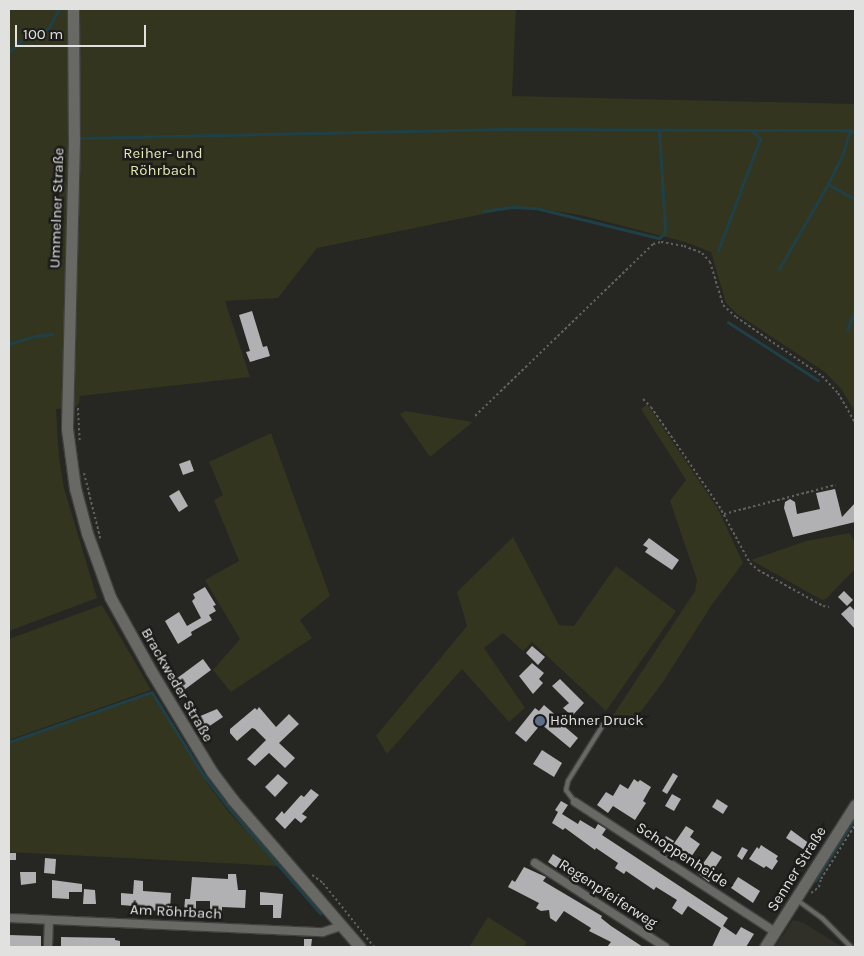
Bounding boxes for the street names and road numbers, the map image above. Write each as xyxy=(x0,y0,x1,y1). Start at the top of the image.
street label: Ummelner Straße xyxy=(46,147,68,269)
street label: Brackweder Straße xyxy=(137,625,217,745)
street label: Schoppenheide xyxy=(633,819,731,891)
street label: Senner Straße xyxy=(764,823,830,915)
street label: Regenpfeiferweg xyxy=(556,856,660,932)
street label: Am Röhrbach xyxy=(130,901,222,923)

